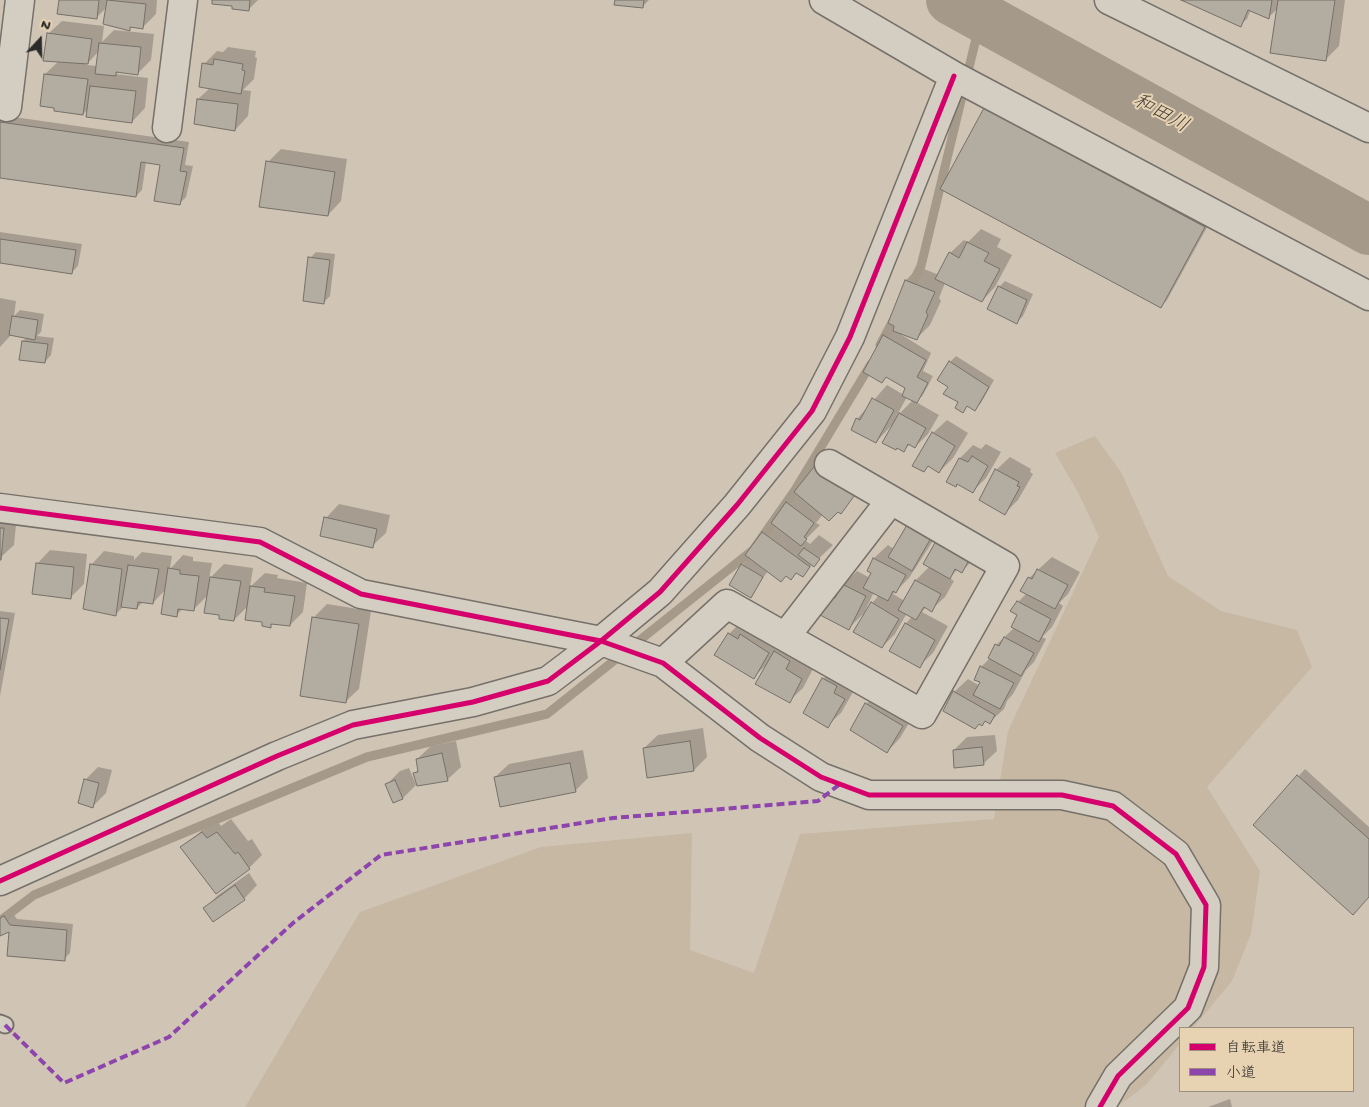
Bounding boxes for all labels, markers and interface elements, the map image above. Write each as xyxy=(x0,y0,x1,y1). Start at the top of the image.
north arrow xyxy=(15,15,65,65)
text: N xyxy=(38,16,53,35)
water label: 和田川 xyxy=(1128,90,1192,140)
legend xyxy=(1179,1027,1354,1092)
text: 自転車道 xyxy=(1226,1040,1286,1058)
text: 小道 xyxy=(1226,1065,1256,1083)

